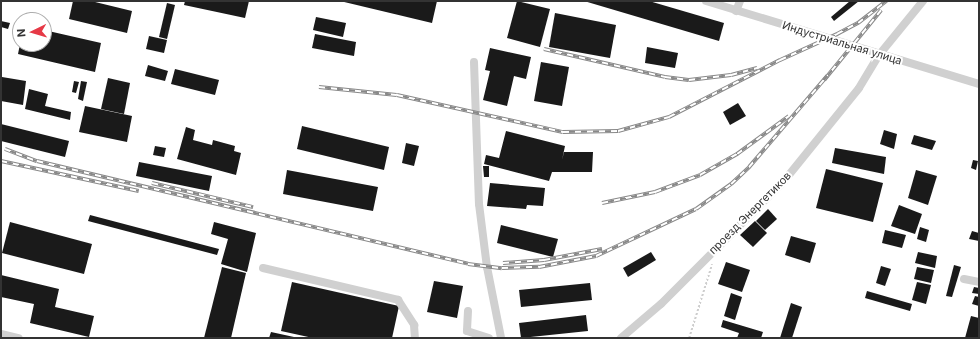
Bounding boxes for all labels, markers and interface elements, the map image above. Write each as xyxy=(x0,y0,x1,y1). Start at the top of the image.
north arrow xyxy=(12,12,52,52)
street label: Индустриальная улица xyxy=(781,19,903,67)
text: N xyxy=(14,28,28,38)
street label: проезд Энергетиков xyxy=(706,169,794,257)

